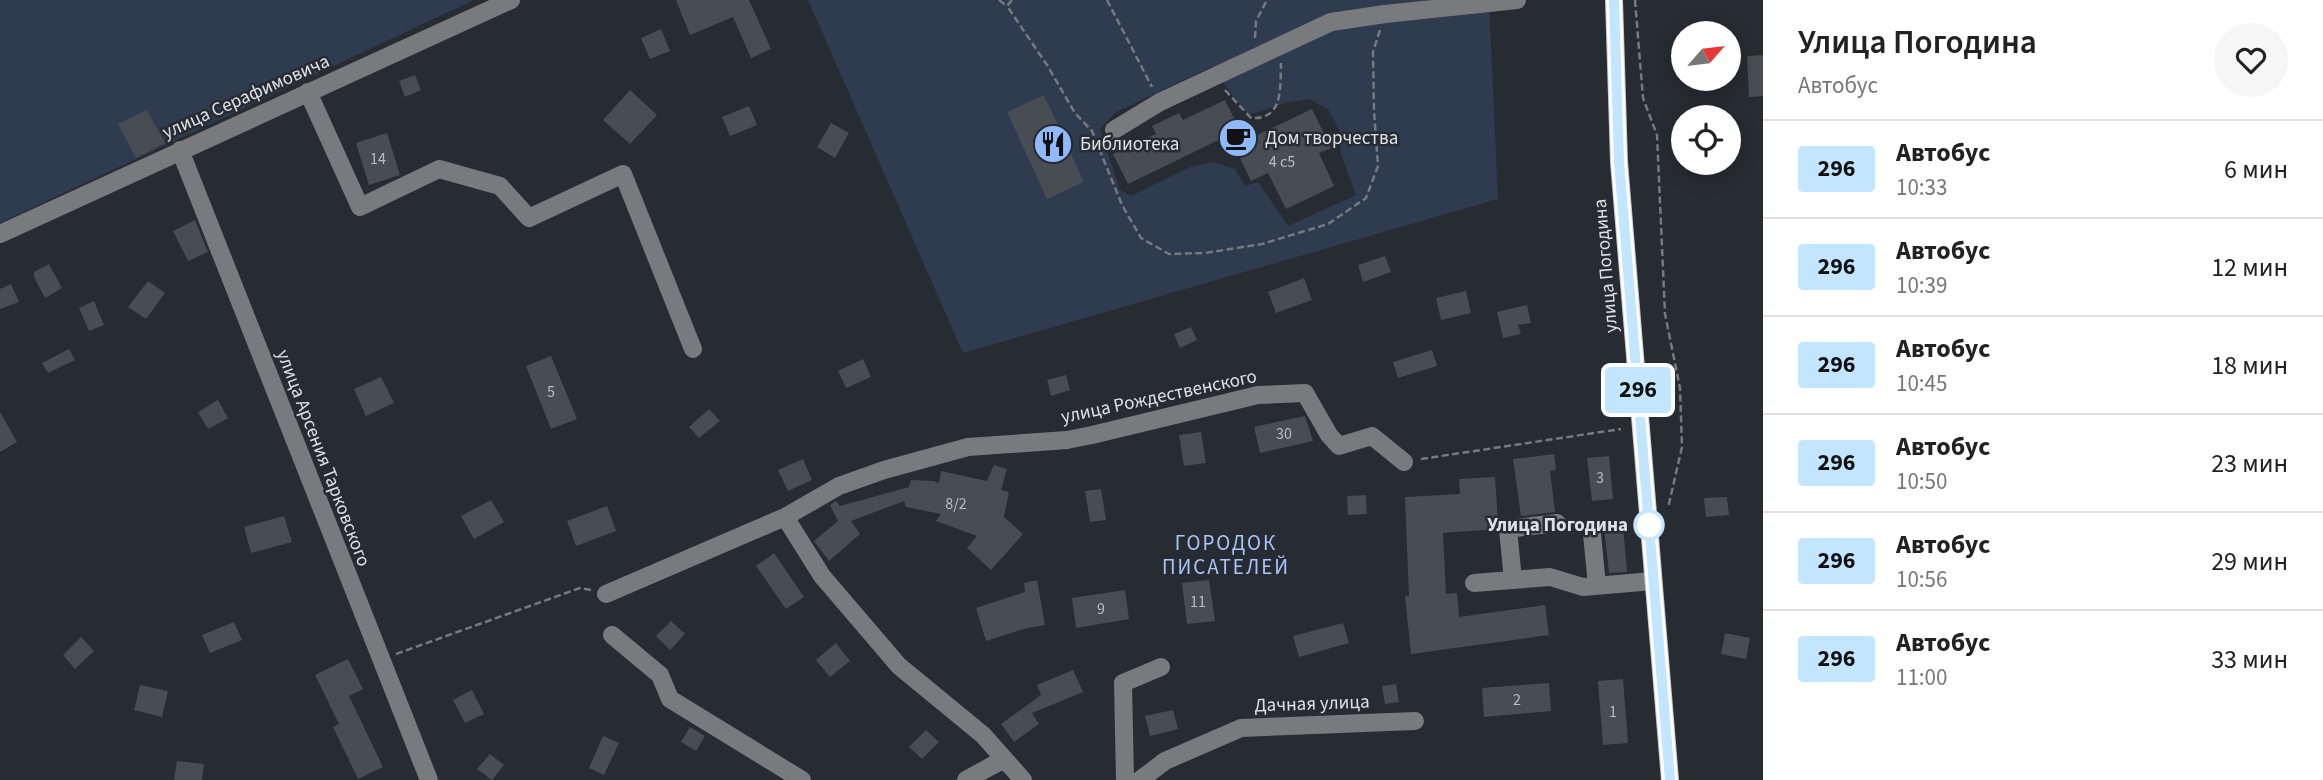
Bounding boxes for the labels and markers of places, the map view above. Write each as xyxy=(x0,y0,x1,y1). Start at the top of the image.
cafe icon: Дом творчества xyxy=(1217,117,1259,159)
restaurant icon: Библиотека xyxy=(1032,123,1074,165)
place label: Дом творчества xyxy=(1265,125,1398,152)
place label: Библиотека xyxy=(1080,131,1179,158)
marker: Улица Погодина xyxy=(1634,510,1664,540)
place label: Улица Погодина xyxy=(1487,512,1628,539)

